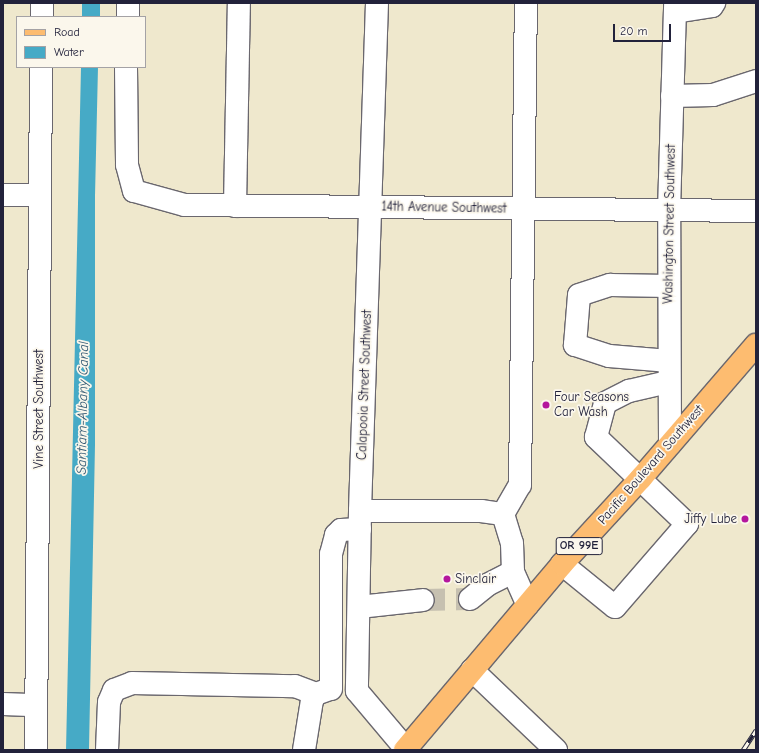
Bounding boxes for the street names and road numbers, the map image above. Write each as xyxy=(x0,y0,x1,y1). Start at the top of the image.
street label: Washington Street Southwest xyxy=(661,144,679,304)
street label: 14th Avenue Southwest xyxy=(381,199,507,217)
street label: Calapooia Street Southwest xyxy=(355,310,375,460)
street label: Vine Street Southwest xyxy=(31,349,47,469)
street label: Pacific Boulevard Southwest xyxy=(595,402,707,528)
road number: OR 99E xyxy=(555,536,603,556)

